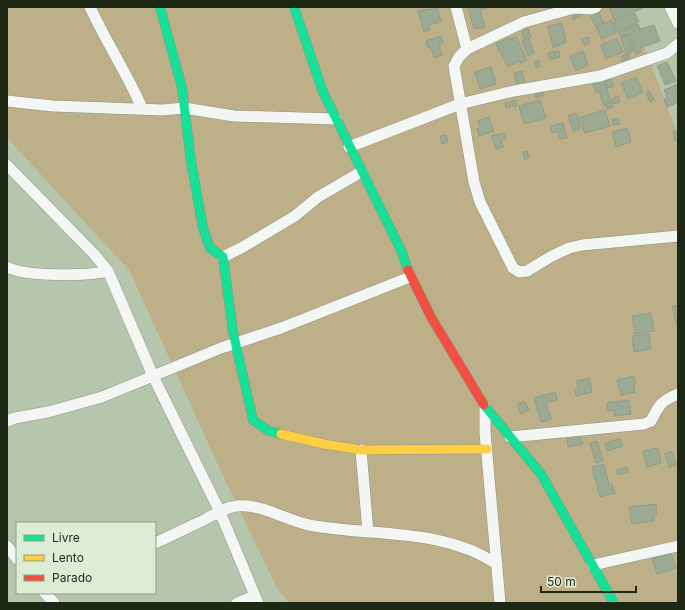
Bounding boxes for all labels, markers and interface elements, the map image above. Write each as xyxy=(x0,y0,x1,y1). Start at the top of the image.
legend xyxy=(16,522,156,594)
text: Livre xyxy=(52,530,80,545)
text: Lento xyxy=(52,550,84,565)
scale bar xyxy=(541,568,636,594)
text: Parado xyxy=(52,570,92,585)
text: 50 m xyxy=(547,574,576,589)

